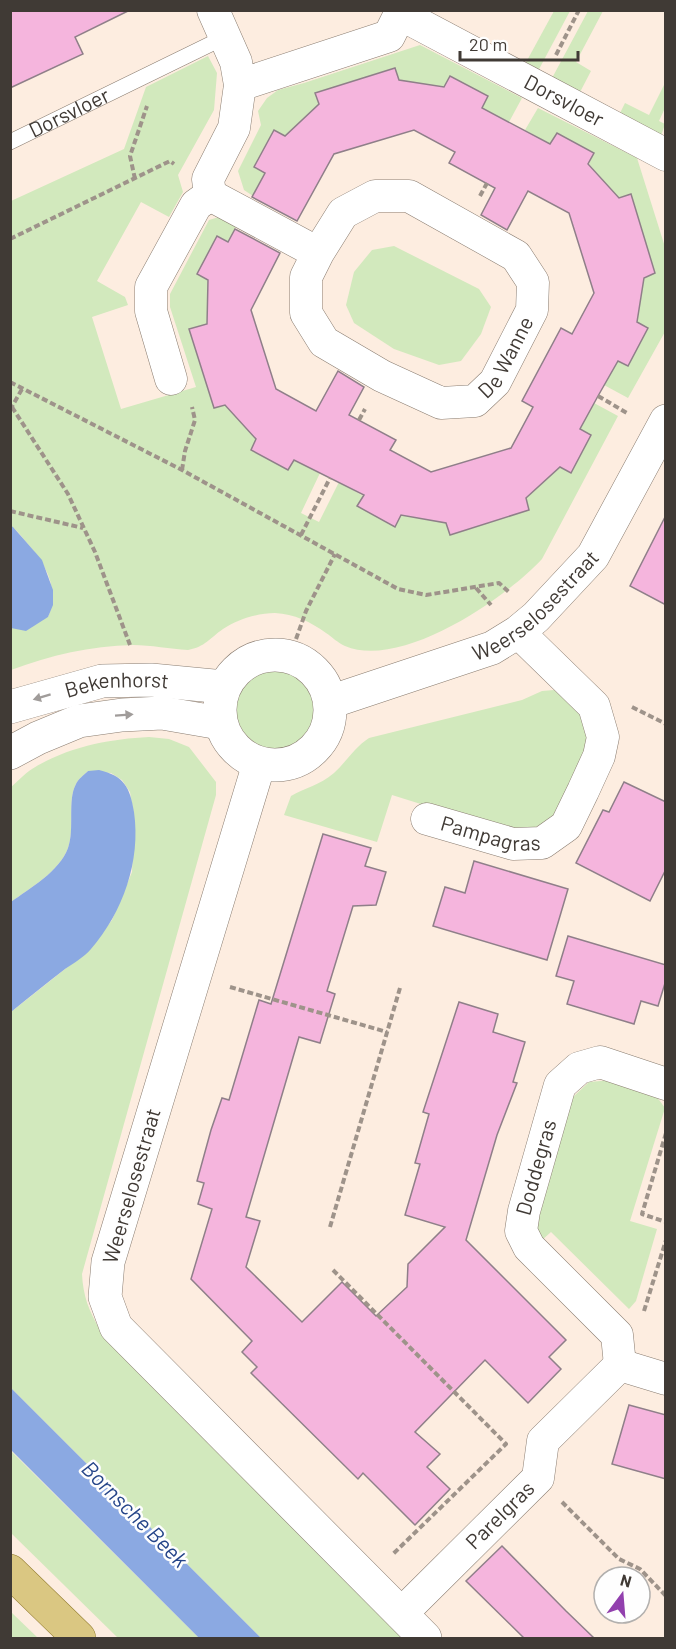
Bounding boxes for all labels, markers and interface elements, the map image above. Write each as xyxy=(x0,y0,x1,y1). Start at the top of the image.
scale bar xyxy=(460,24,578,62)
text: 20 m xyxy=(469,33,507,55)
street label: Dorsvloer xyxy=(520,68,609,131)
street label: Dorsvloer xyxy=(24,81,113,142)
street label: De Wanne xyxy=(472,312,538,403)
street label: Weerselosestraat xyxy=(469,544,603,665)
street label: Bekenhorst xyxy=(62,666,170,702)
one-way arrow xyxy=(33,693,51,702)
one-way arrow xyxy=(115,711,134,720)
street label: Pampagras xyxy=(438,810,541,855)
street label: Weerselosestraat xyxy=(96,1105,165,1266)
street label: Doddegras xyxy=(509,1116,561,1218)
water label: Bornsche Beek xyxy=(77,1455,194,1572)
street label: Parelgras xyxy=(460,1475,539,1554)
north arrow xyxy=(592,1565,652,1625)
text: N xyxy=(619,1570,634,1591)

